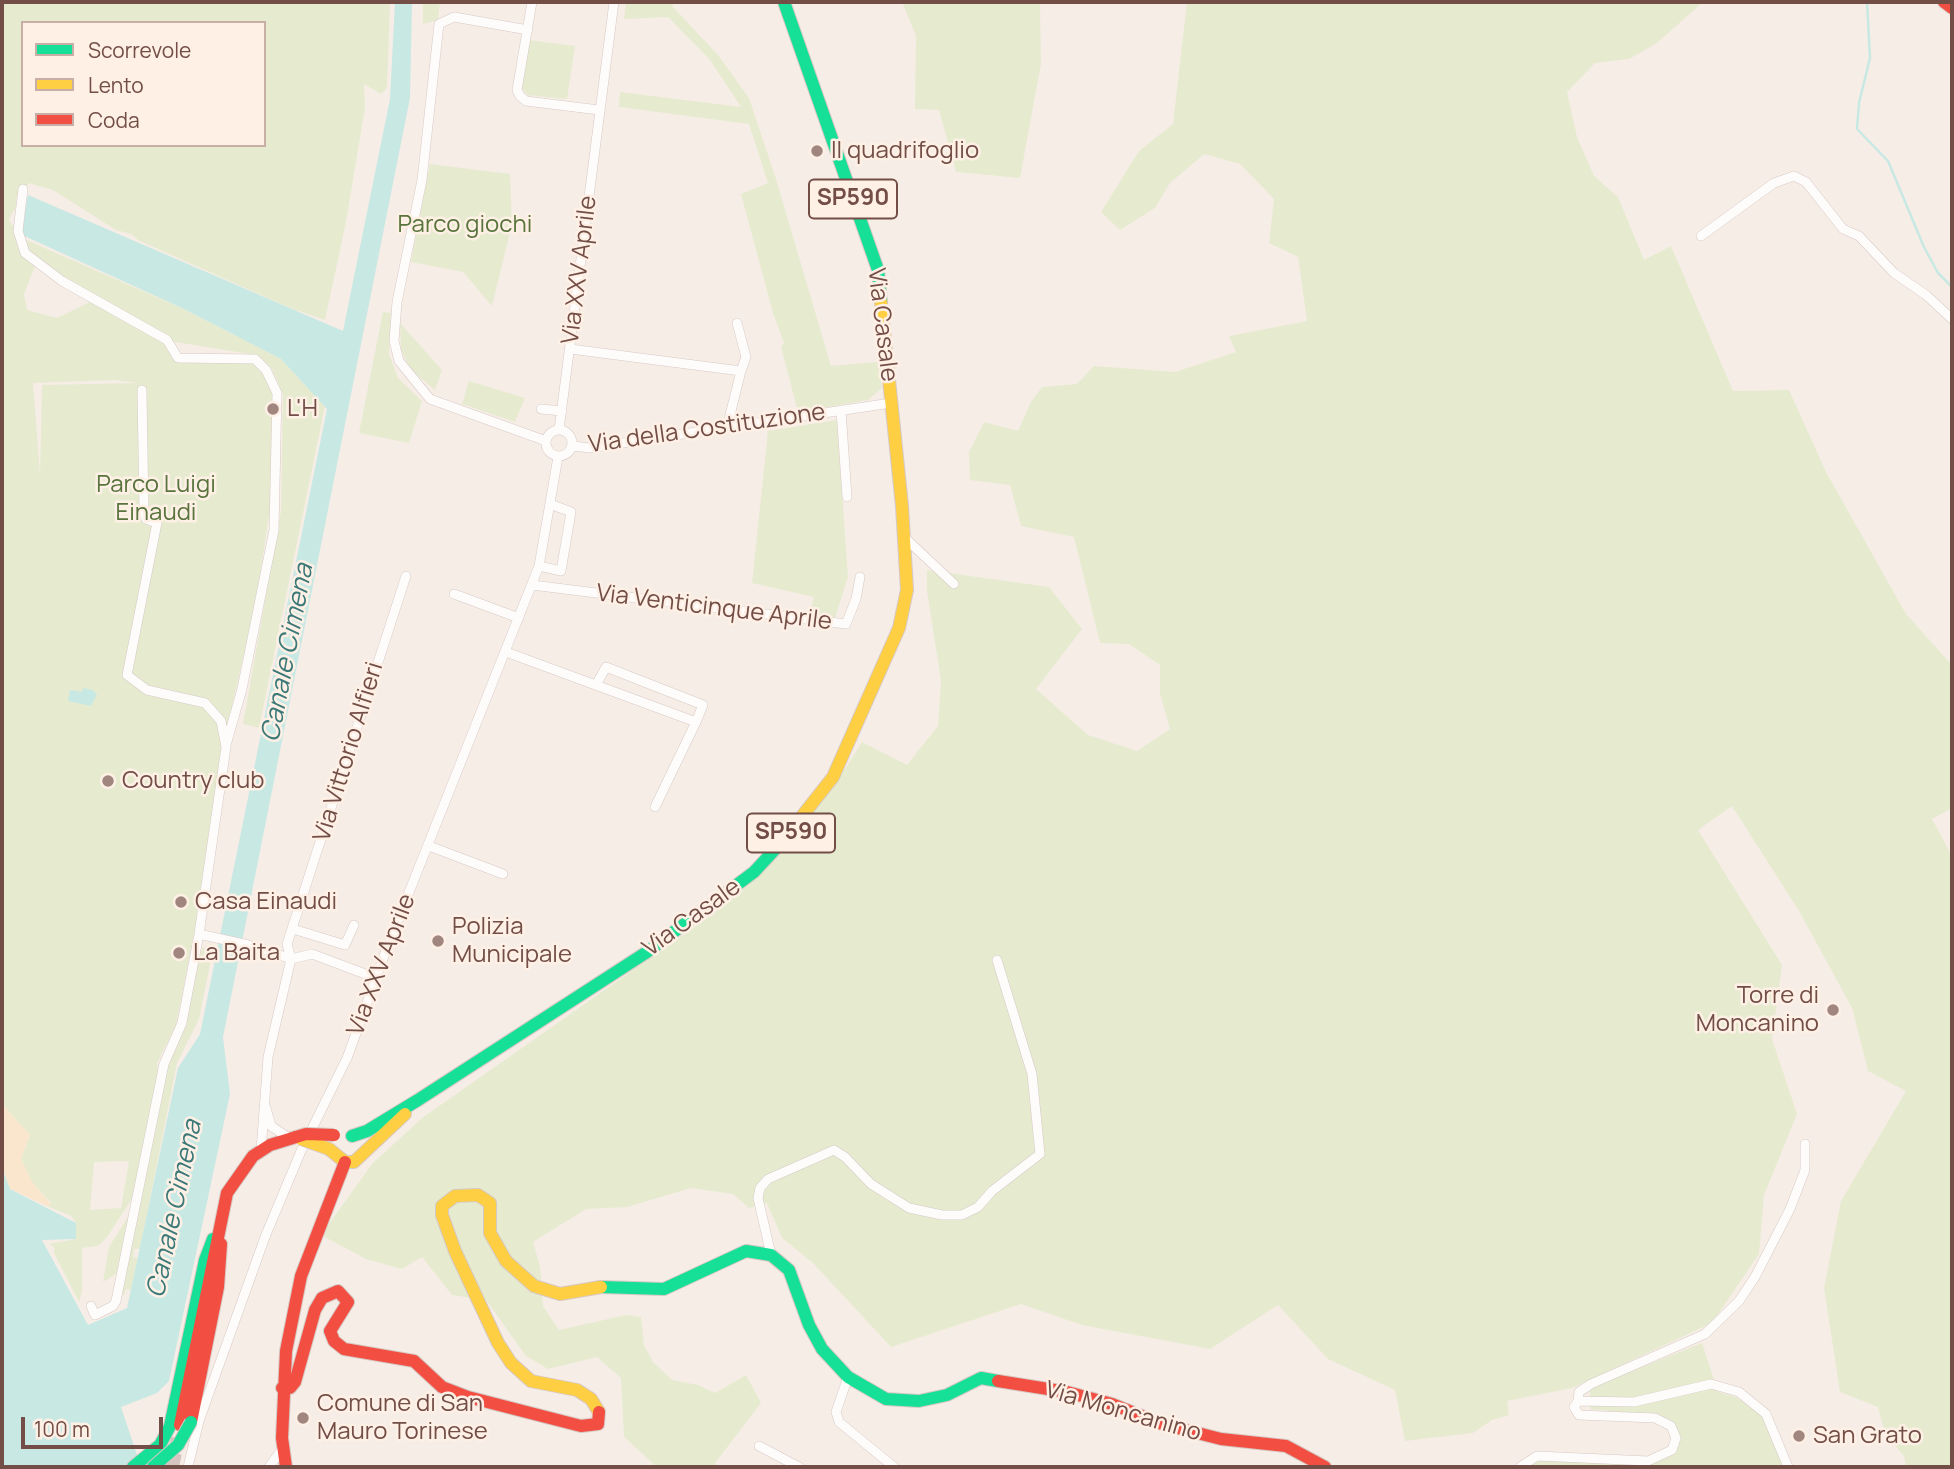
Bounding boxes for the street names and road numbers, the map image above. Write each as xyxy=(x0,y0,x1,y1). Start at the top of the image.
road number: SP590 xyxy=(809,180,897,218)
street label: Via XXV Aprile xyxy=(557,194,603,346)
street label: Via Casale xyxy=(861,267,903,383)
street label: Via della Costituzione xyxy=(587,398,827,460)
street label: Via Venticinque Aprile xyxy=(594,579,834,637)
street label: Via Vittorio Alfieri xyxy=(308,659,390,845)
road number: SP590 xyxy=(747,814,835,852)
street label: Via Casale xyxy=(637,873,747,963)
street label: Via XXV Aprile xyxy=(342,890,422,1040)
street label: Via Moncanino xyxy=(1042,1376,1204,1448)

